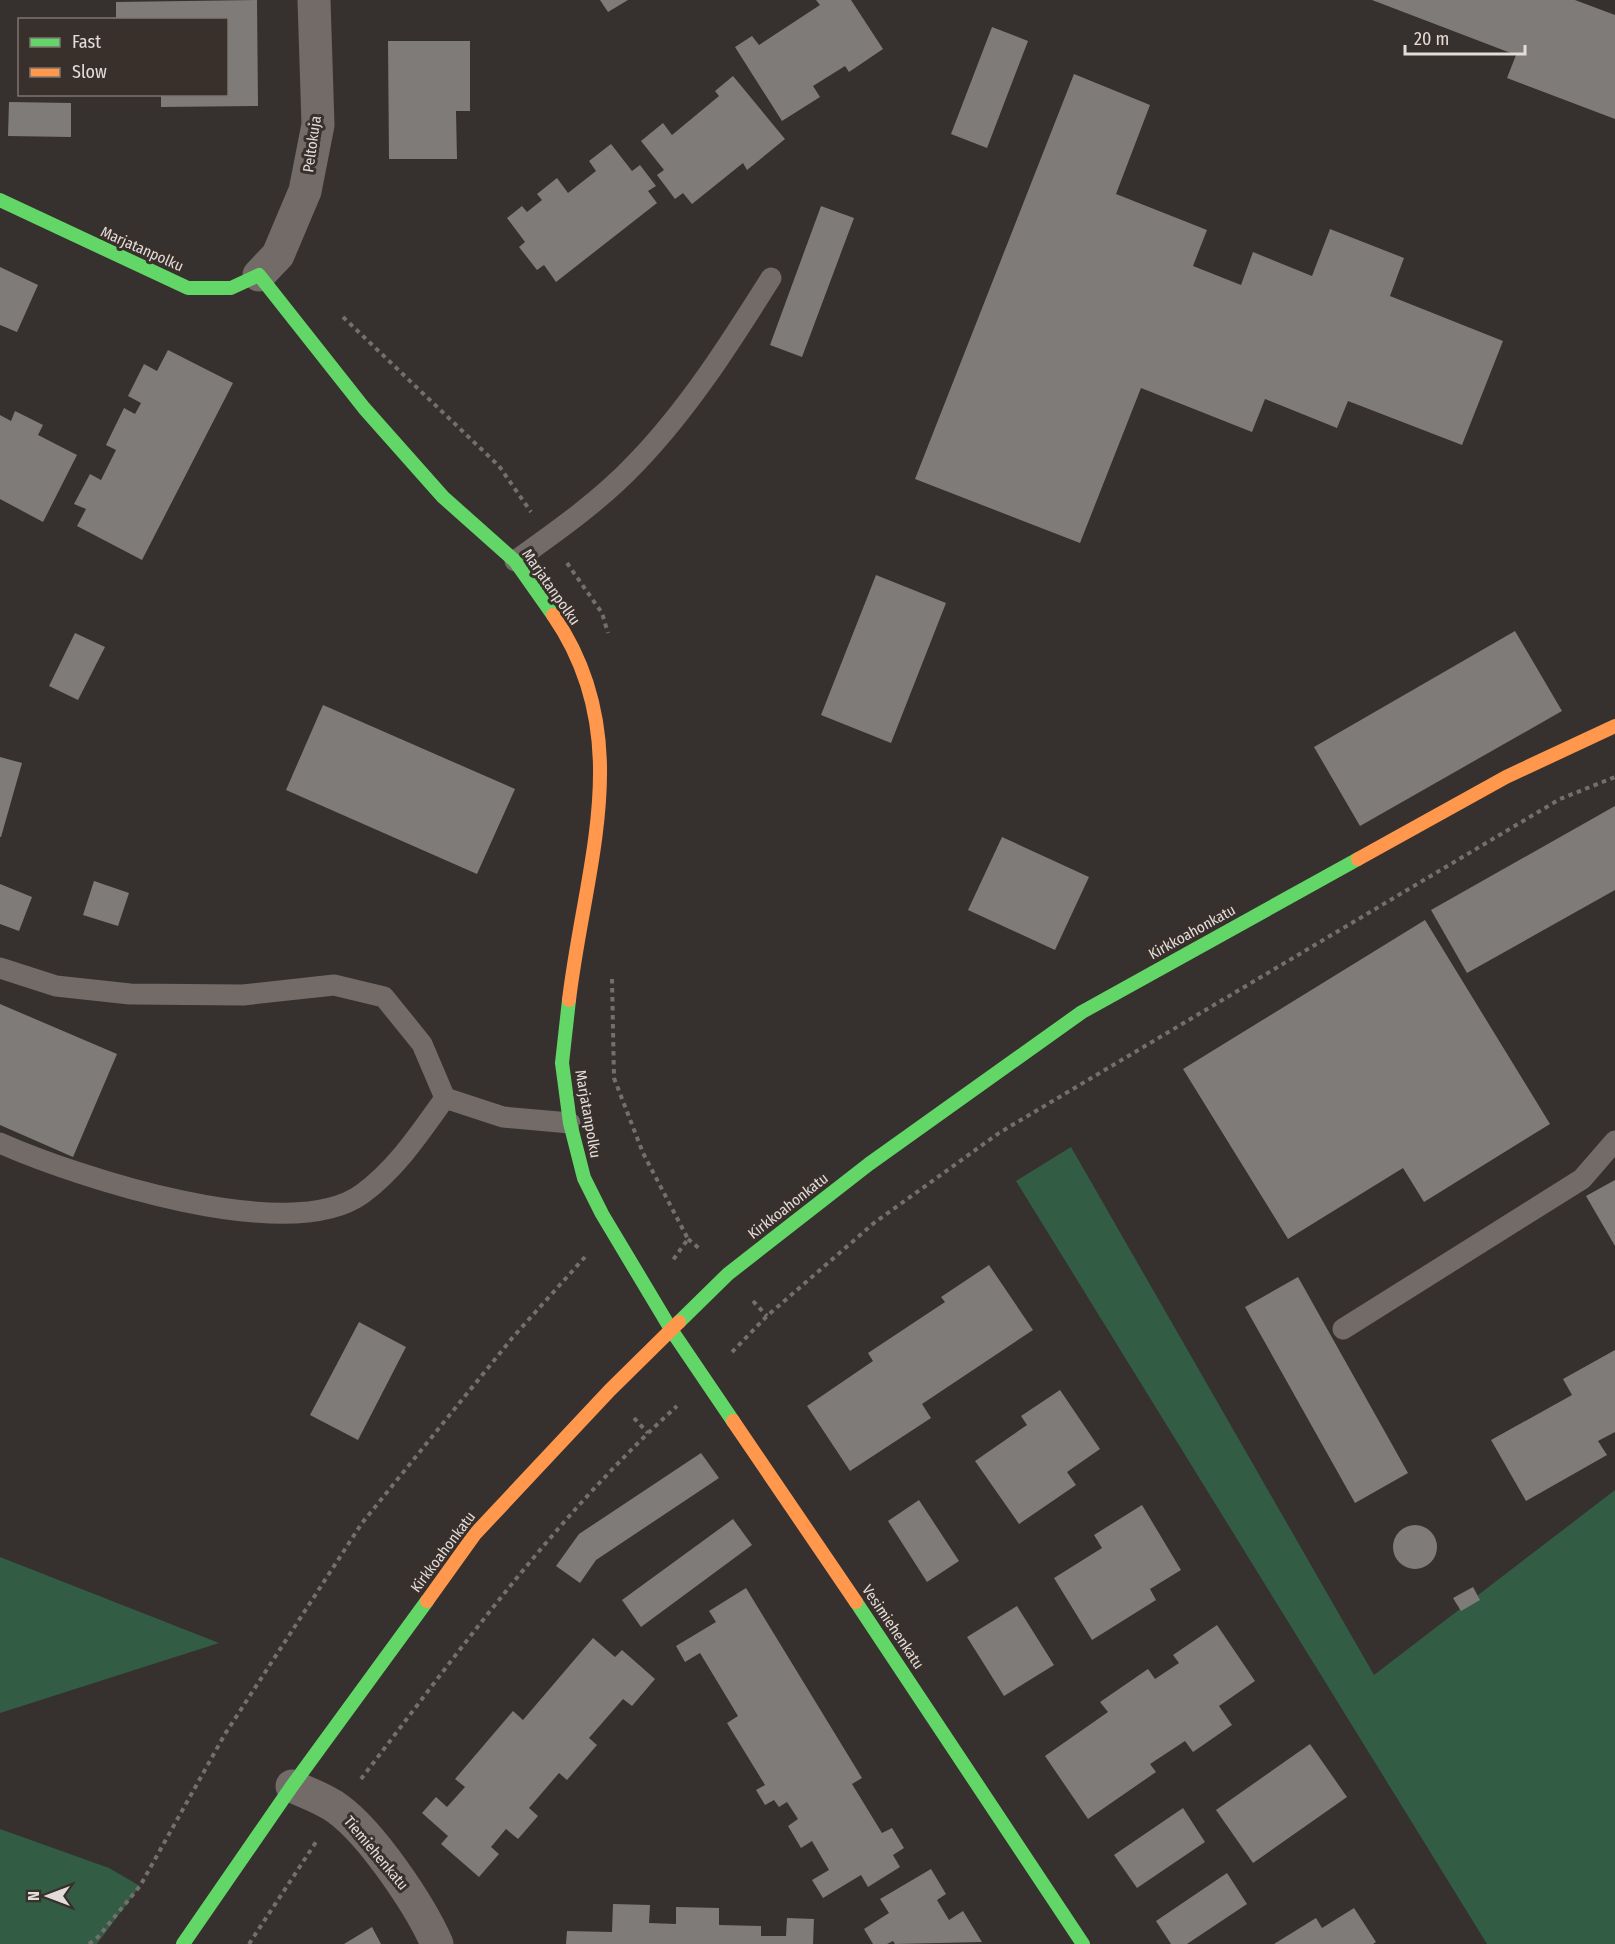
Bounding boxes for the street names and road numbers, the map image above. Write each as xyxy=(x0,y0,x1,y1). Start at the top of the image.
street label: Peltokuja xyxy=(299,114,325,174)
street label: Marjatanpolku xyxy=(98,223,186,275)
street label: Marjatanpolku xyxy=(518,545,584,629)
street label: Kirkkoahonkatu xyxy=(1145,901,1239,963)
street label: Marjatanpolku xyxy=(571,1069,605,1159)
street label: Kirkkoahonkatu xyxy=(744,1169,832,1243)
street label: Kirkkoahonkatu xyxy=(407,1508,479,1596)
street label: Vesimiehenkatu xyxy=(858,1581,928,1673)
street label: Tiemiehenkatu xyxy=(340,1812,412,1894)

